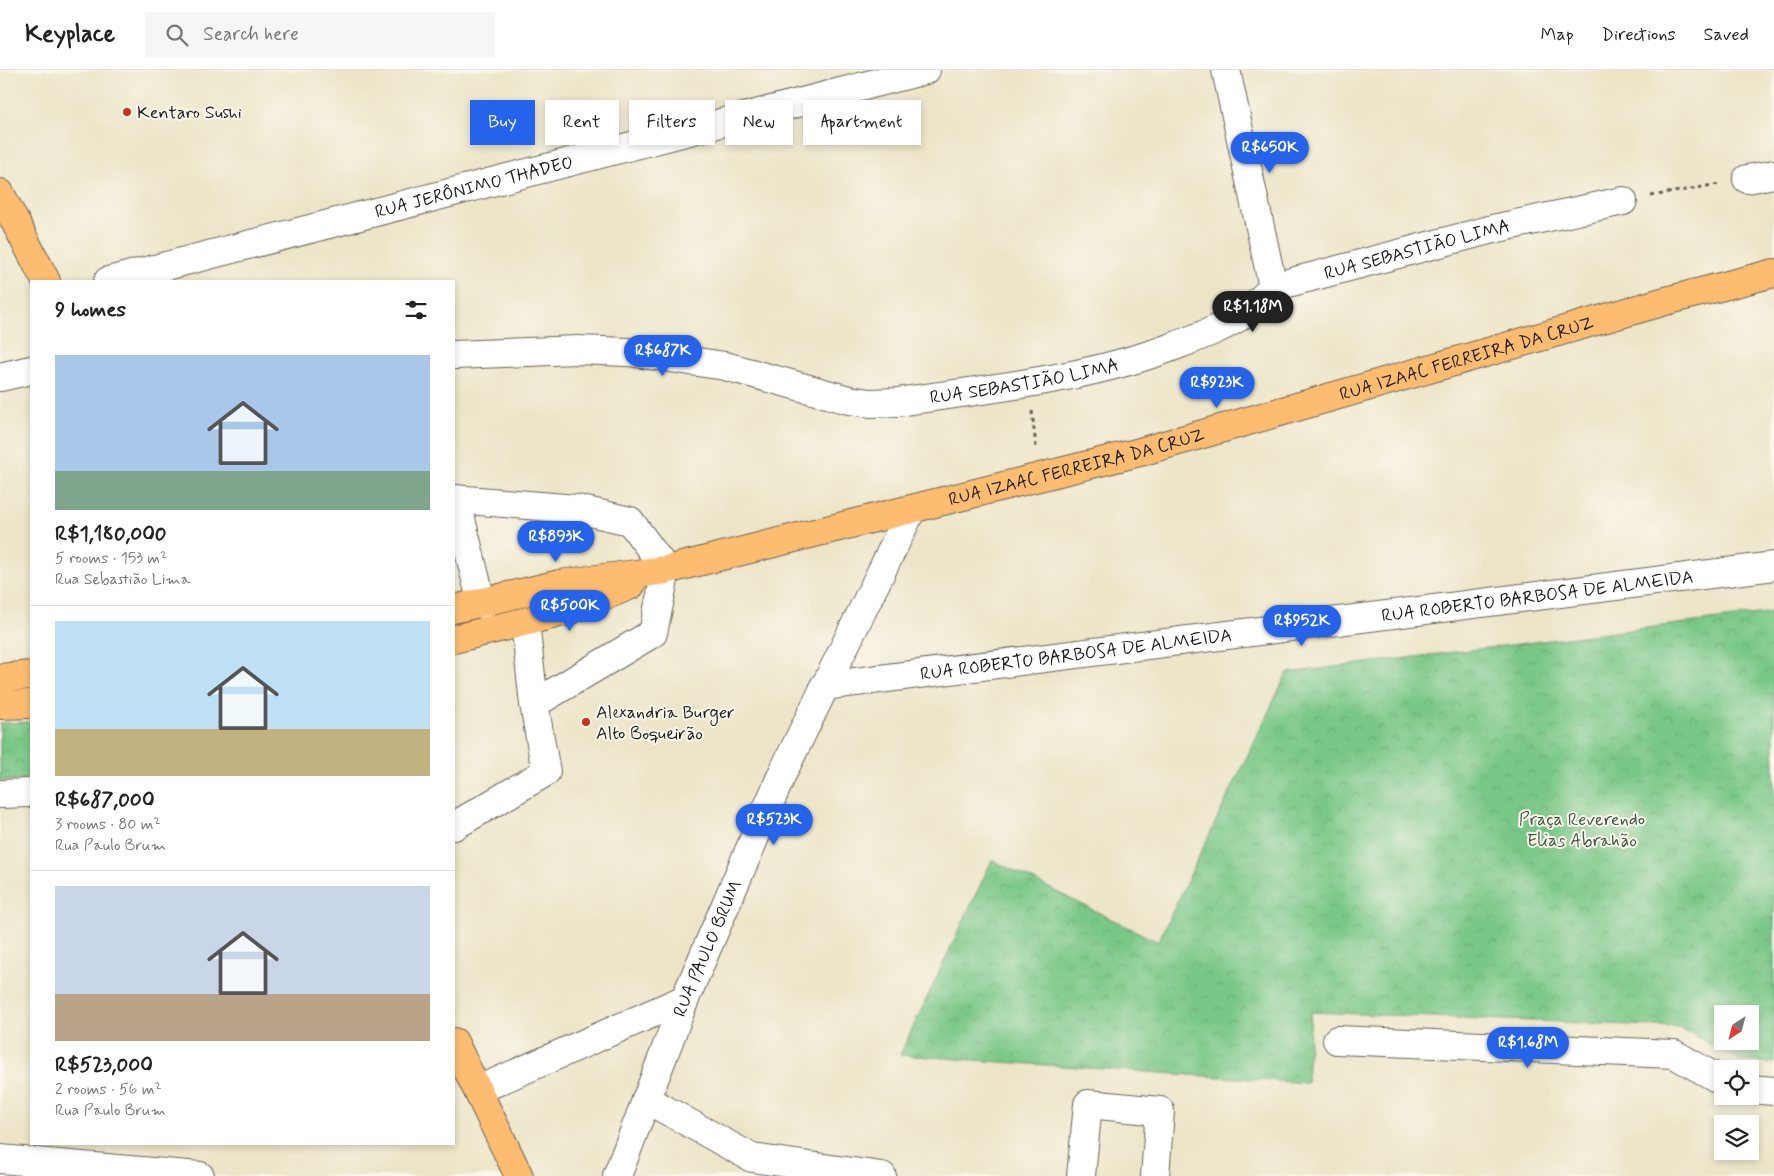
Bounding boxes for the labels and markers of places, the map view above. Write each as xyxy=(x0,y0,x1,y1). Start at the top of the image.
place label: Kentaro Sushi xyxy=(137,101,242,125)
marker: Kentaro Sushi xyxy=(121,106,133,118)
pin: R$650K xyxy=(1229,132,1311,174)
pin: R$1.18M xyxy=(1207,290,1299,333)
pin: R$687K xyxy=(622,334,704,377)
pin: R$923K xyxy=(1176,366,1258,409)
pin: R$893K xyxy=(515,520,597,563)
pin: R$500K xyxy=(529,590,611,632)
pin: R$952K xyxy=(1261,604,1343,647)
place label: Alexandria Burger Alto Boqueirão xyxy=(596,701,735,746)
marker: Alexandria Burger Alto Boqueirão xyxy=(580,716,592,728)
pin: R$523K xyxy=(733,804,815,846)
pin: R$1.68M xyxy=(1482,1026,1574,1069)

